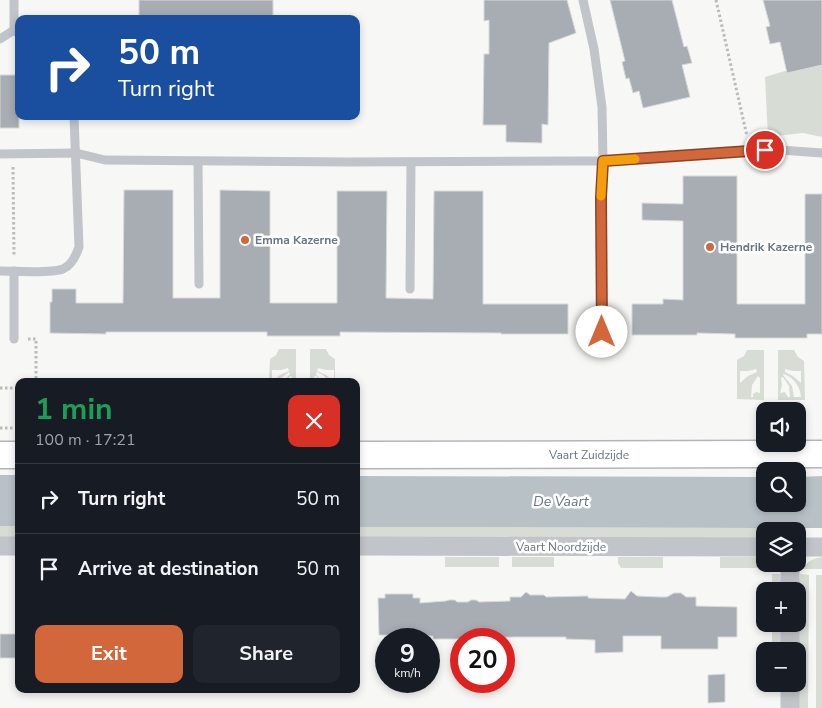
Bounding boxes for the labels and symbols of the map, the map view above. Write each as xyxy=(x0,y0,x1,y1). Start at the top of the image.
pin xyxy=(744,129,786,171)
place label: Emma Kazerne xyxy=(255,232,338,248)
marker: Emma Kazerne xyxy=(239,234,251,246)
place label: Hendrik Kazerne xyxy=(720,239,813,255)
marker: Hendrik Kazerne xyxy=(704,241,716,253)
position arrow xyxy=(575,305,627,357)
street label: Vaart Zuidzijde xyxy=(548,447,629,463)
water label: De Vaart xyxy=(533,492,590,511)
street label: Vaart Noordzijde xyxy=(515,539,606,555)
speed limit sign: 20 xyxy=(450,628,515,693)

